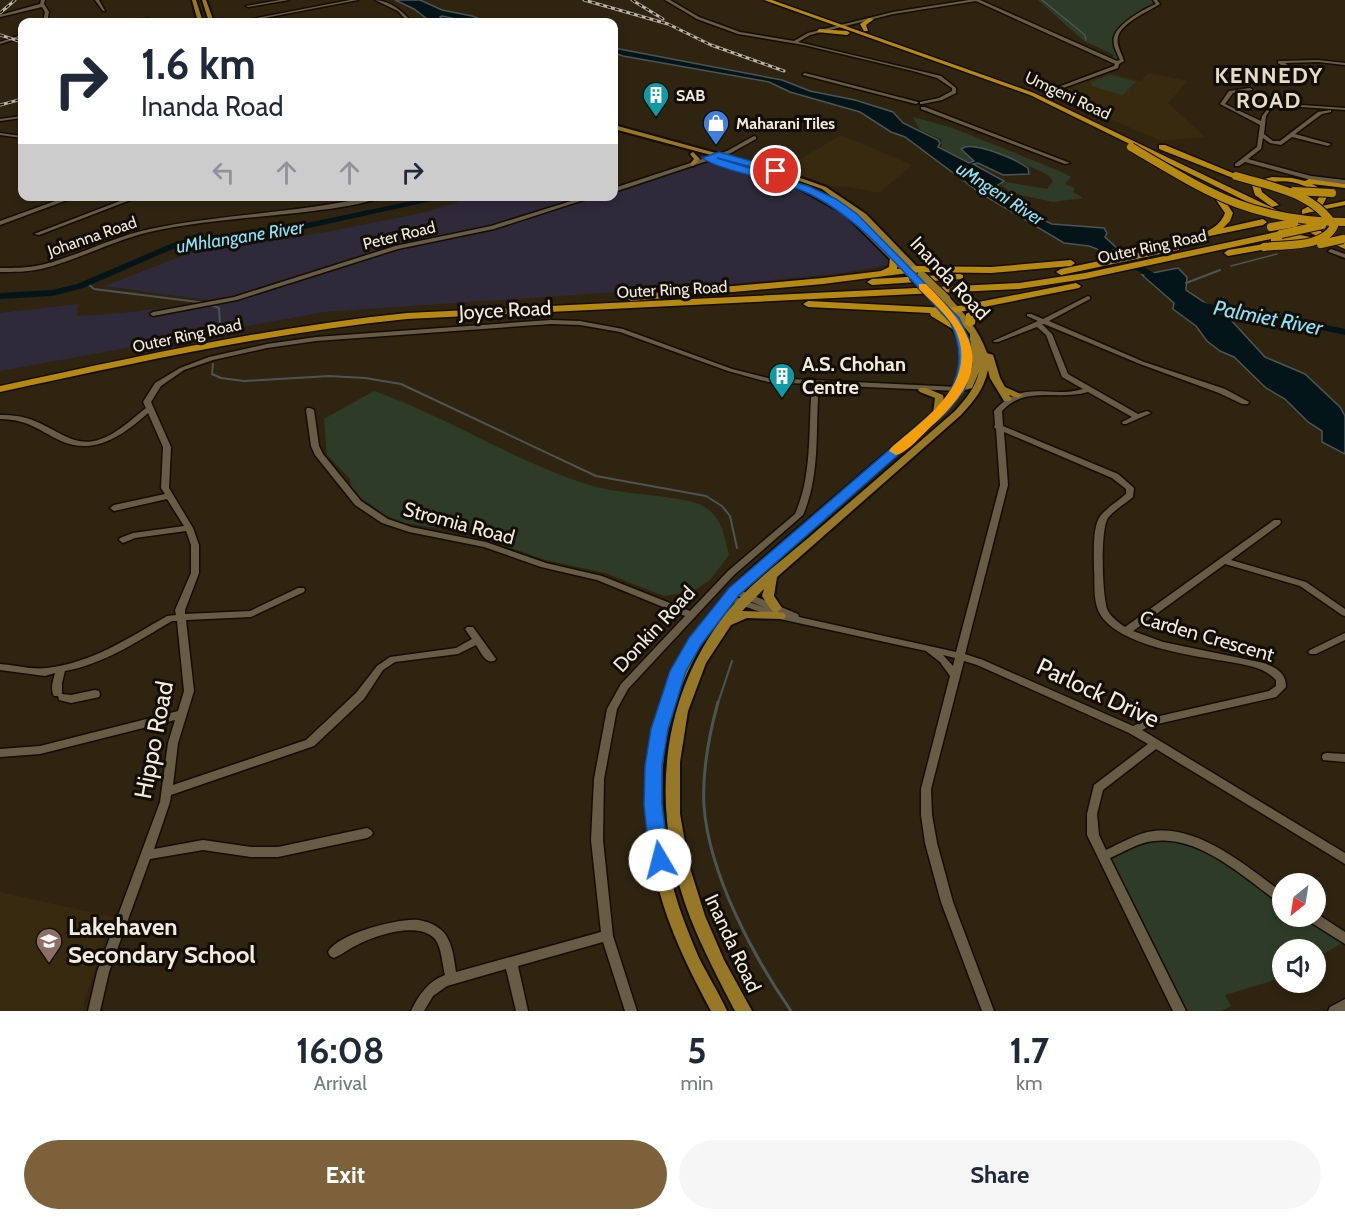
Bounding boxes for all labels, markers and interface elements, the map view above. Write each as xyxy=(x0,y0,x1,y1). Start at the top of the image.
text: 1.6 km xyxy=(141,38,256,90)
icon: right xyxy=(42,42,120,120)
district label: KENNEDY ROAD xyxy=(1215,62,1323,114)
street label: Umgeni Road xyxy=(1022,67,1114,124)
building icon: SAB xyxy=(641,80,671,118)
place label: SAB xyxy=(676,86,705,105)
text: Inanda Road xyxy=(141,90,283,123)
shop icon: Maharani Tiles xyxy=(701,108,731,146)
place label: Maharani Tiles xyxy=(736,114,835,133)
pin xyxy=(750,145,801,196)
icon: arrive xyxy=(759,154,792,187)
icon: left xyxy=(207,156,240,189)
icon: ahead xyxy=(270,156,303,189)
icon: ahead xyxy=(333,156,366,189)
icon: right xyxy=(396,156,429,189)
water label: uMngeni River xyxy=(952,158,1049,231)
street label: Johanna Road xyxy=(44,212,139,261)
water label: uMhlangane River xyxy=(175,216,307,258)
street label: Peter Road xyxy=(361,217,437,254)
street label: Outer Ring Road xyxy=(1096,226,1208,267)
street label: Inanda Road xyxy=(905,231,995,325)
street label: Outer Ring Road xyxy=(616,277,728,302)
water label: Palmiet River xyxy=(1212,295,1326,341)
street label: Joyce Road xyxy=(457,296,552,324)
street label: Outer Ring Road xyxy=(131,315,243,356)
place label: A.S. Chohan Centre xyxy=(802,352,906,399)
building icon: A.S. Chohan Centre xyxy=(767,361,797,399)
street label: Stromia Road xyxy=(401,497,517,549)
street label: Donkin Road xyxy=(608,581,700,677)
street label: Carden Crescent xyxy=(1137,605,1277,667)
street label: Parlock Drive xyxy=(1032,651,1164,734)
street label: Hippo Road xyxy=(128,679,179,801)
position arrow xyxy=(628,828,692,892)
north arrow xyxy=(1272,873,1326,927)
map controls xyxy=(1272,873,1326,993)
street label: Inanda Road xyxy=(700,890,766,996)
place label: Lakehaven Secondary School xyxy=(68,912,256,969)
school or university icon: Lakehaven Secondary School xyxy=(34,926,64,964)
button: sound xyxy=(1272,939,1326,993)
text: 16:08 xyxy=(296,1028,385,1072)
text: 5 xyxy=(687,1028,707,1072)
text: 1.7 xyxy=(1009,1028,1049,1072)
text: Arrival xyxy=(314,1071,367,1095)
text: min xyxy=(681,1071,713,1095)
text: km xyxy=(1016,1071,1042,1095)
button: Exit xyxy=(24,1140,667,1209)
button: Share xyxy=(679,1140,1321,1209)

